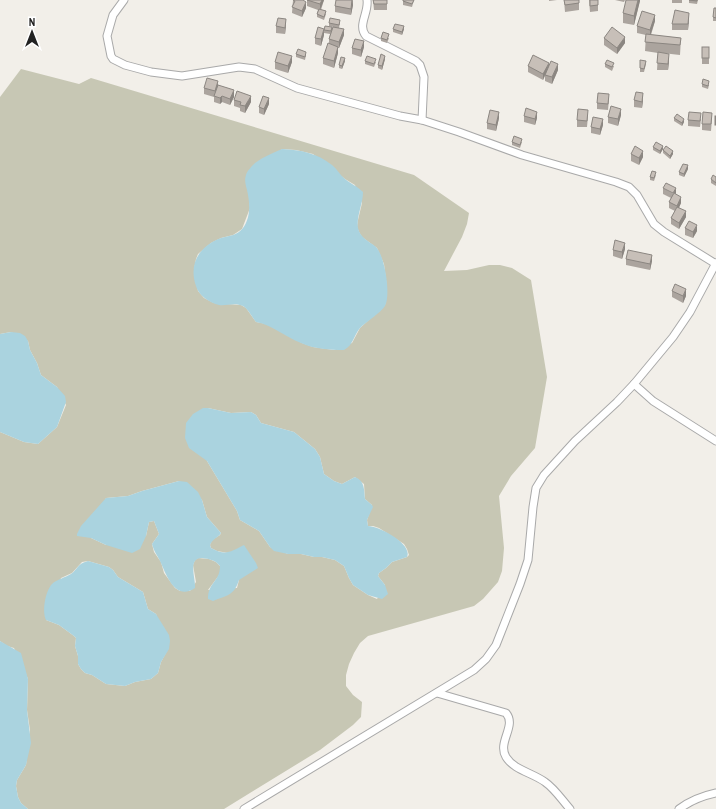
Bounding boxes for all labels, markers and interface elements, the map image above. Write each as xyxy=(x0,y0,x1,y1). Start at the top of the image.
north arrow xyxy=(12,12,52,52)
text: N xyxy=(29,15,35,29)

